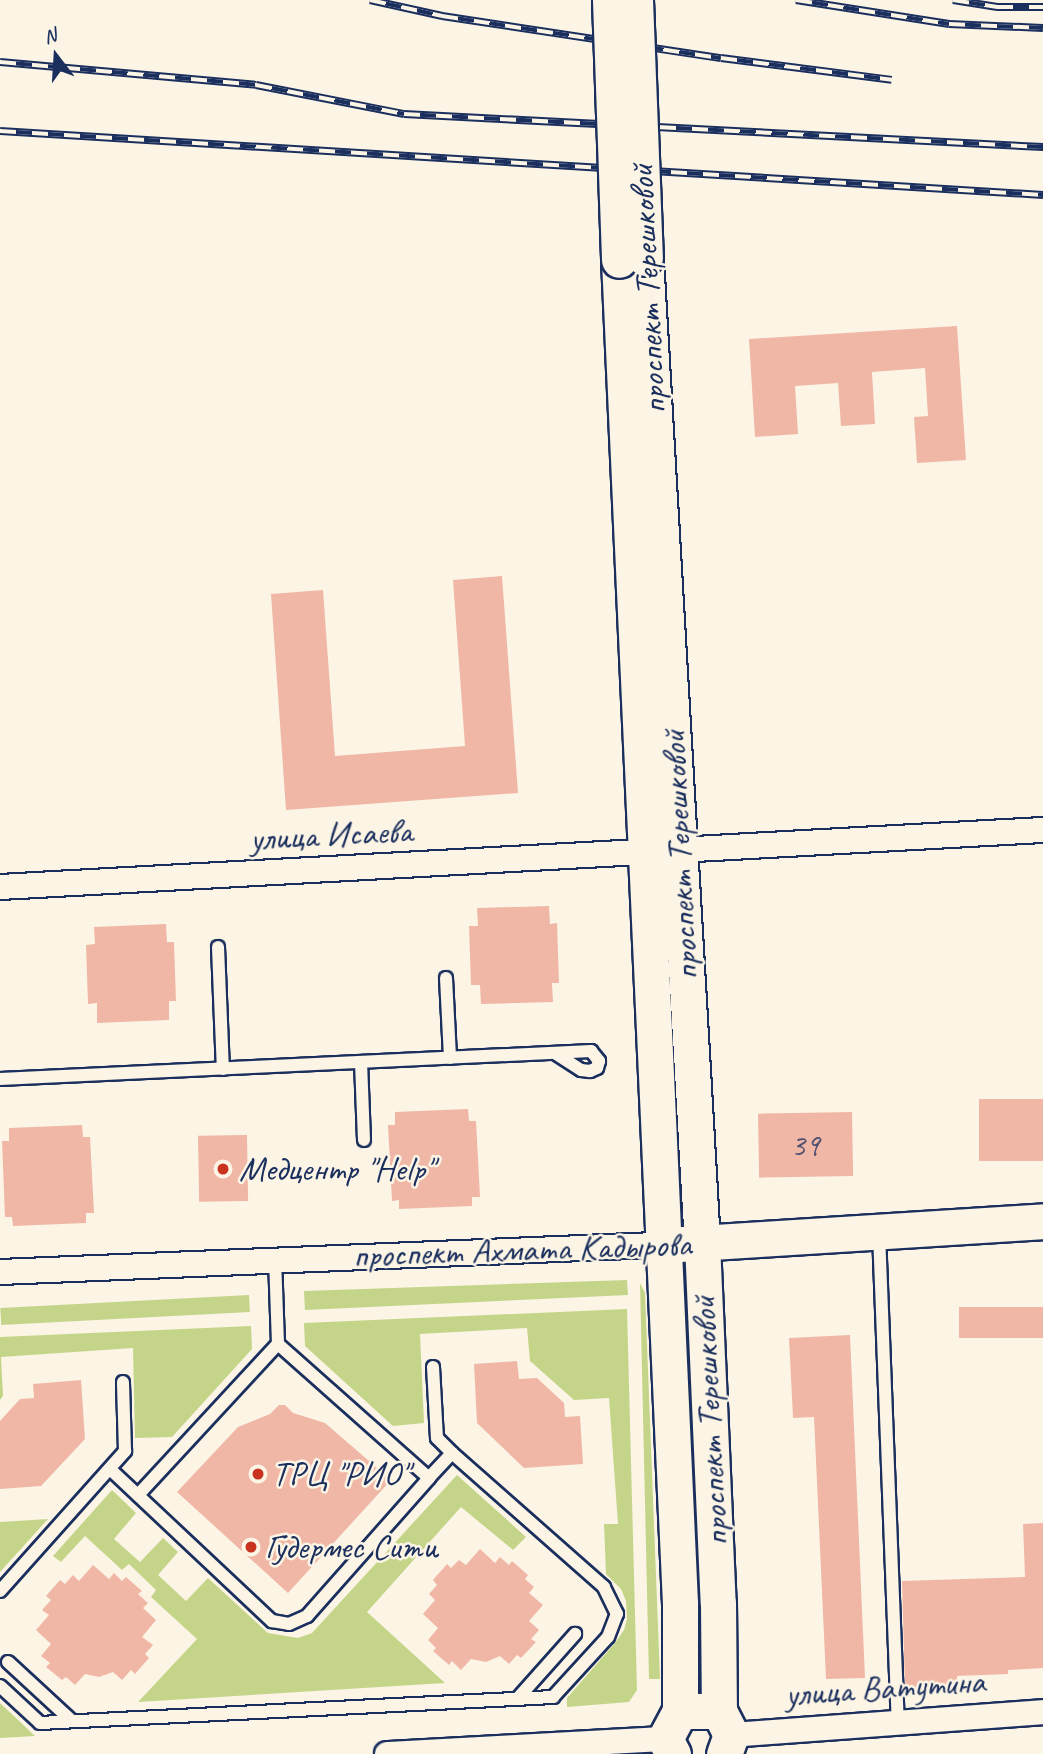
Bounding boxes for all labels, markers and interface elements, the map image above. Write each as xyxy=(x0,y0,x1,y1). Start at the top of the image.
north arrow xyxy=(21,21,91,91)
text: N xyxy=(41,23,59,49)
street label: проспект Терешковой xyxy=(621,165,675,413)
street label: проспект Терешковой xyxy=(653,731,707,979)
street label: улица Исаева xyxy=(249,810,413,860)
house number: 39 xyxy=(791,1126,819,1164)
place label: Медцентр "Help" xyxy=(239,1148,433,1190)
marker: Медцентр "Help" xyxy=(213,1159,233,1179)
street label: проспект Ахмата Кадырова xyxy=(353,1223,691,1277)
street label: проспект Терешковой xyxy=(683,1297,737,1545)
place label: ТРЦ "РИО" xyxy=(272,1453,408,1495)
marker: ТРЦ "РИО" xyxy=(250,1466,266,1482)
place label: Гудермес Сити xyxy=(265,1526,434,1568)
marker: Гудермес Сити xyxy=(243,1539,259,1555)
street label: улица Ватутина xyxy=(783,1660,987,1716)

